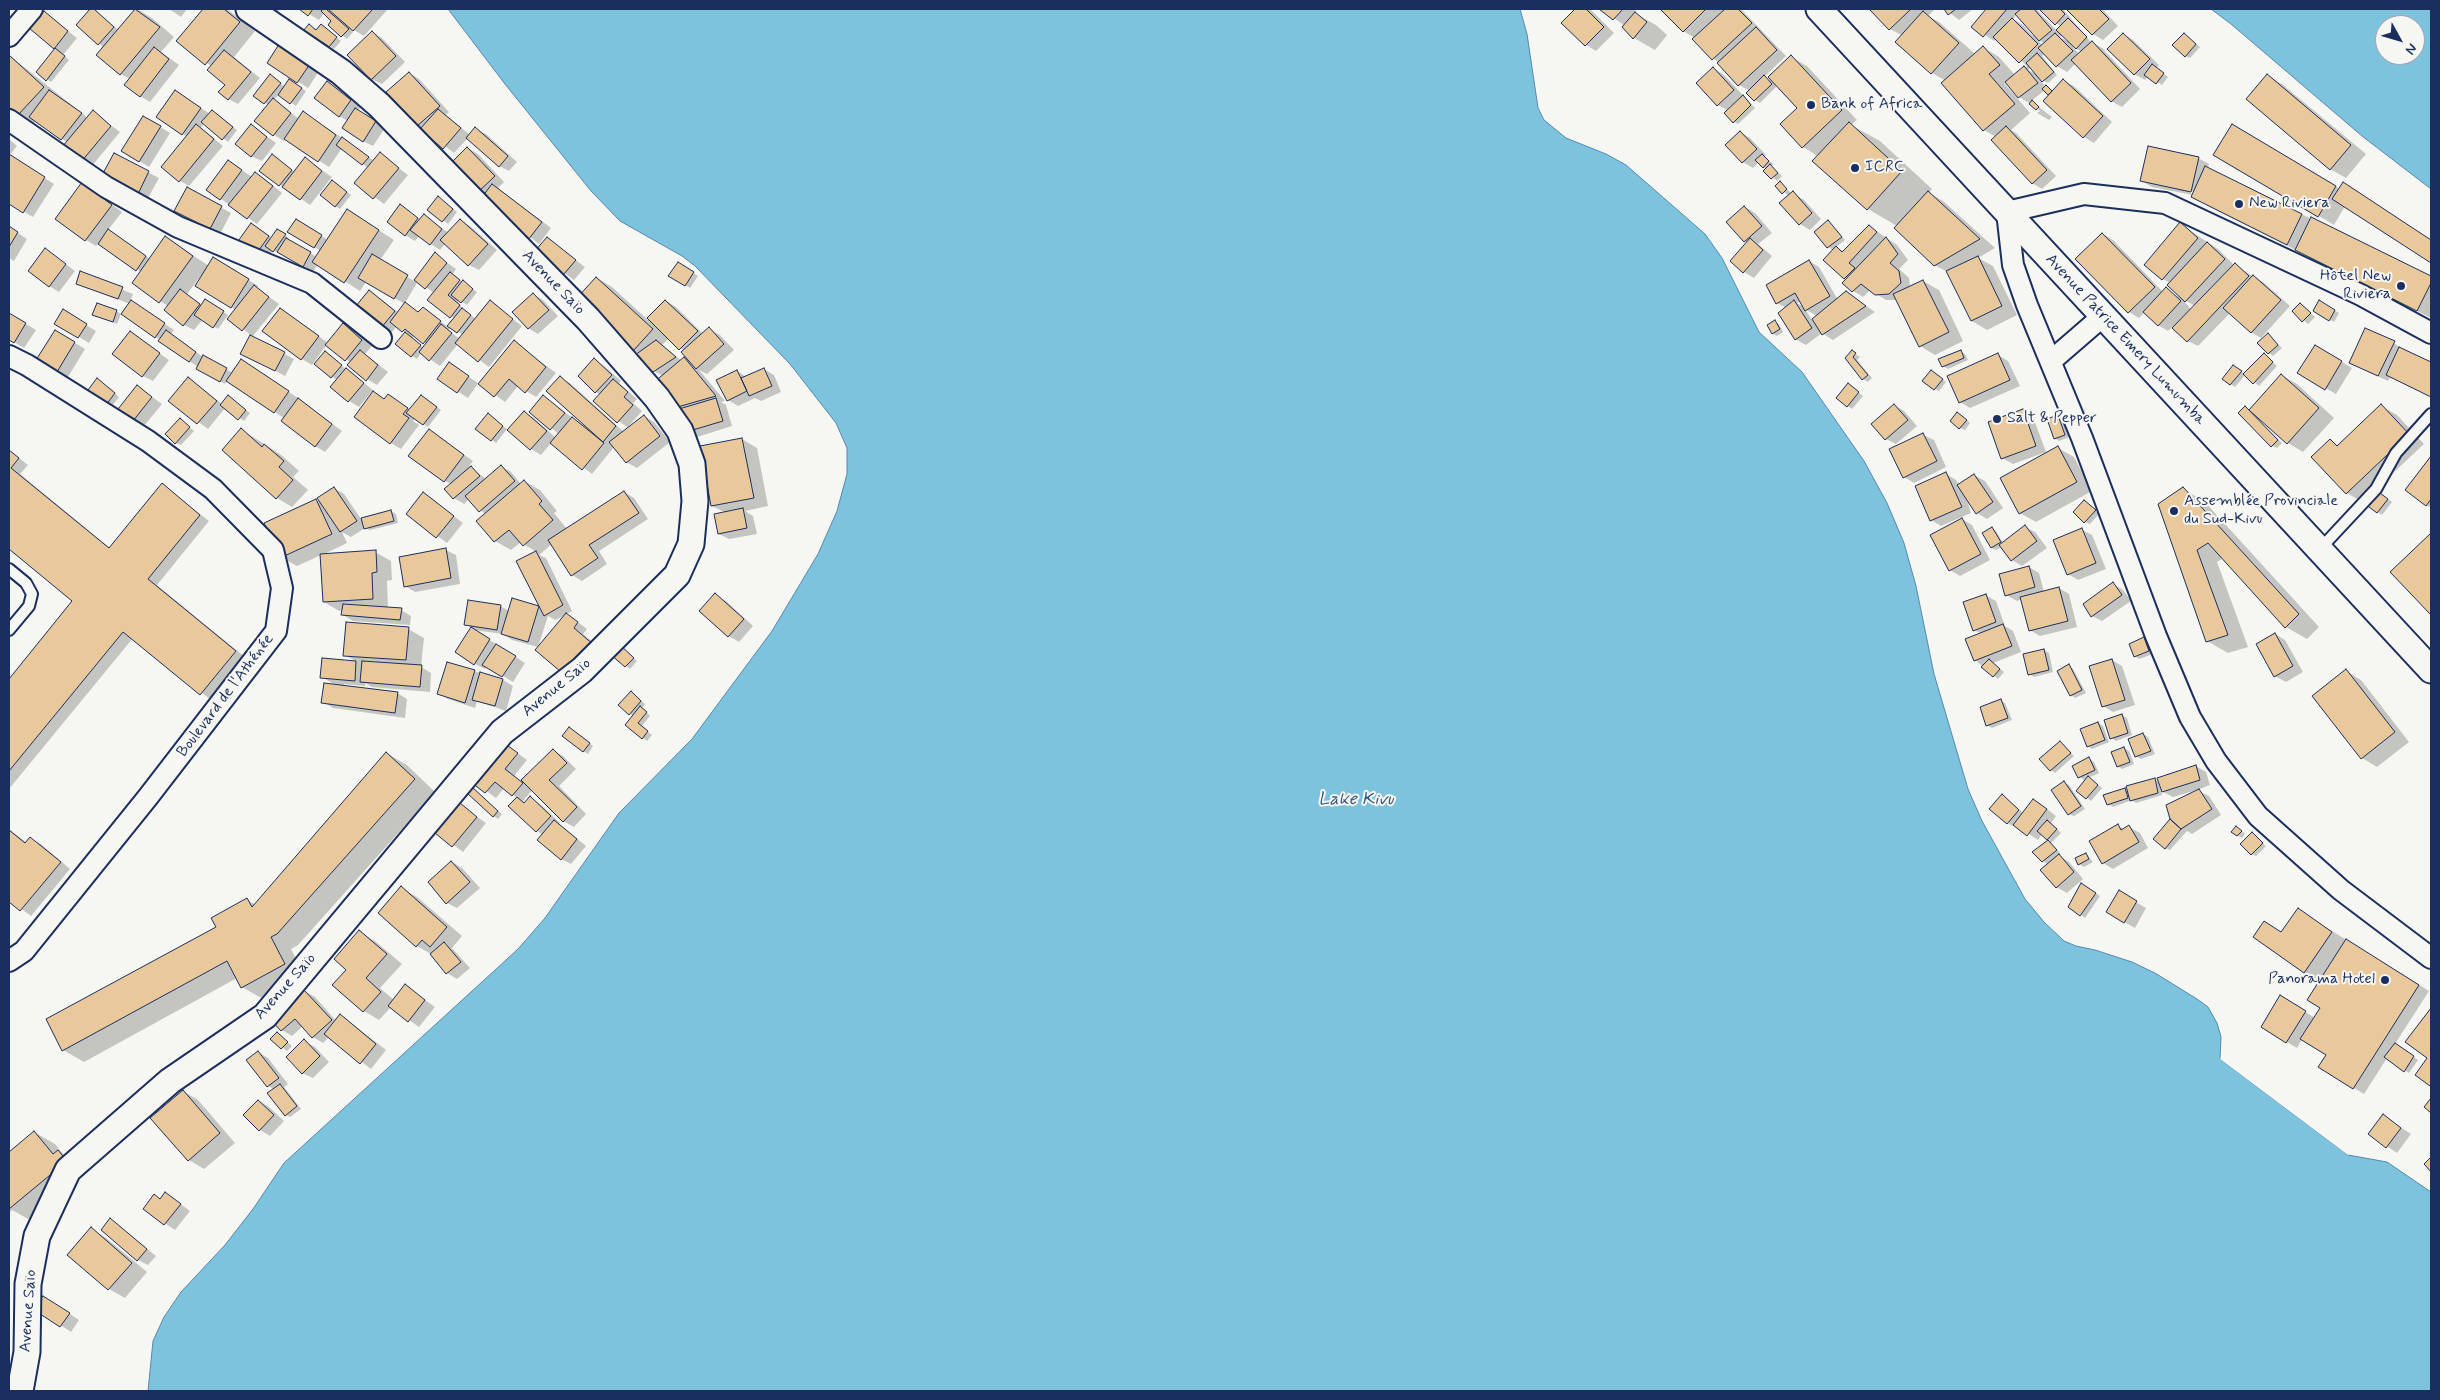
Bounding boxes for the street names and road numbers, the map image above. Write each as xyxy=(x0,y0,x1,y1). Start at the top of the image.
street label: Avenue Saïo xyxy=(517,247,589,319)
street label: Avenue Patrice Emery Lumumba xyxy=(2041,251,2209,429)
street label: Boulevard de l'Athénée xyxy=(174,631,278,761)
street label: Avenue Saïo xyxy=(519,654,595,722)
street label: Avenue Saïo xyxy=(251,950,321,1024)
street label: Avenue Saïo xyxy=(17,1269,41,1353)

